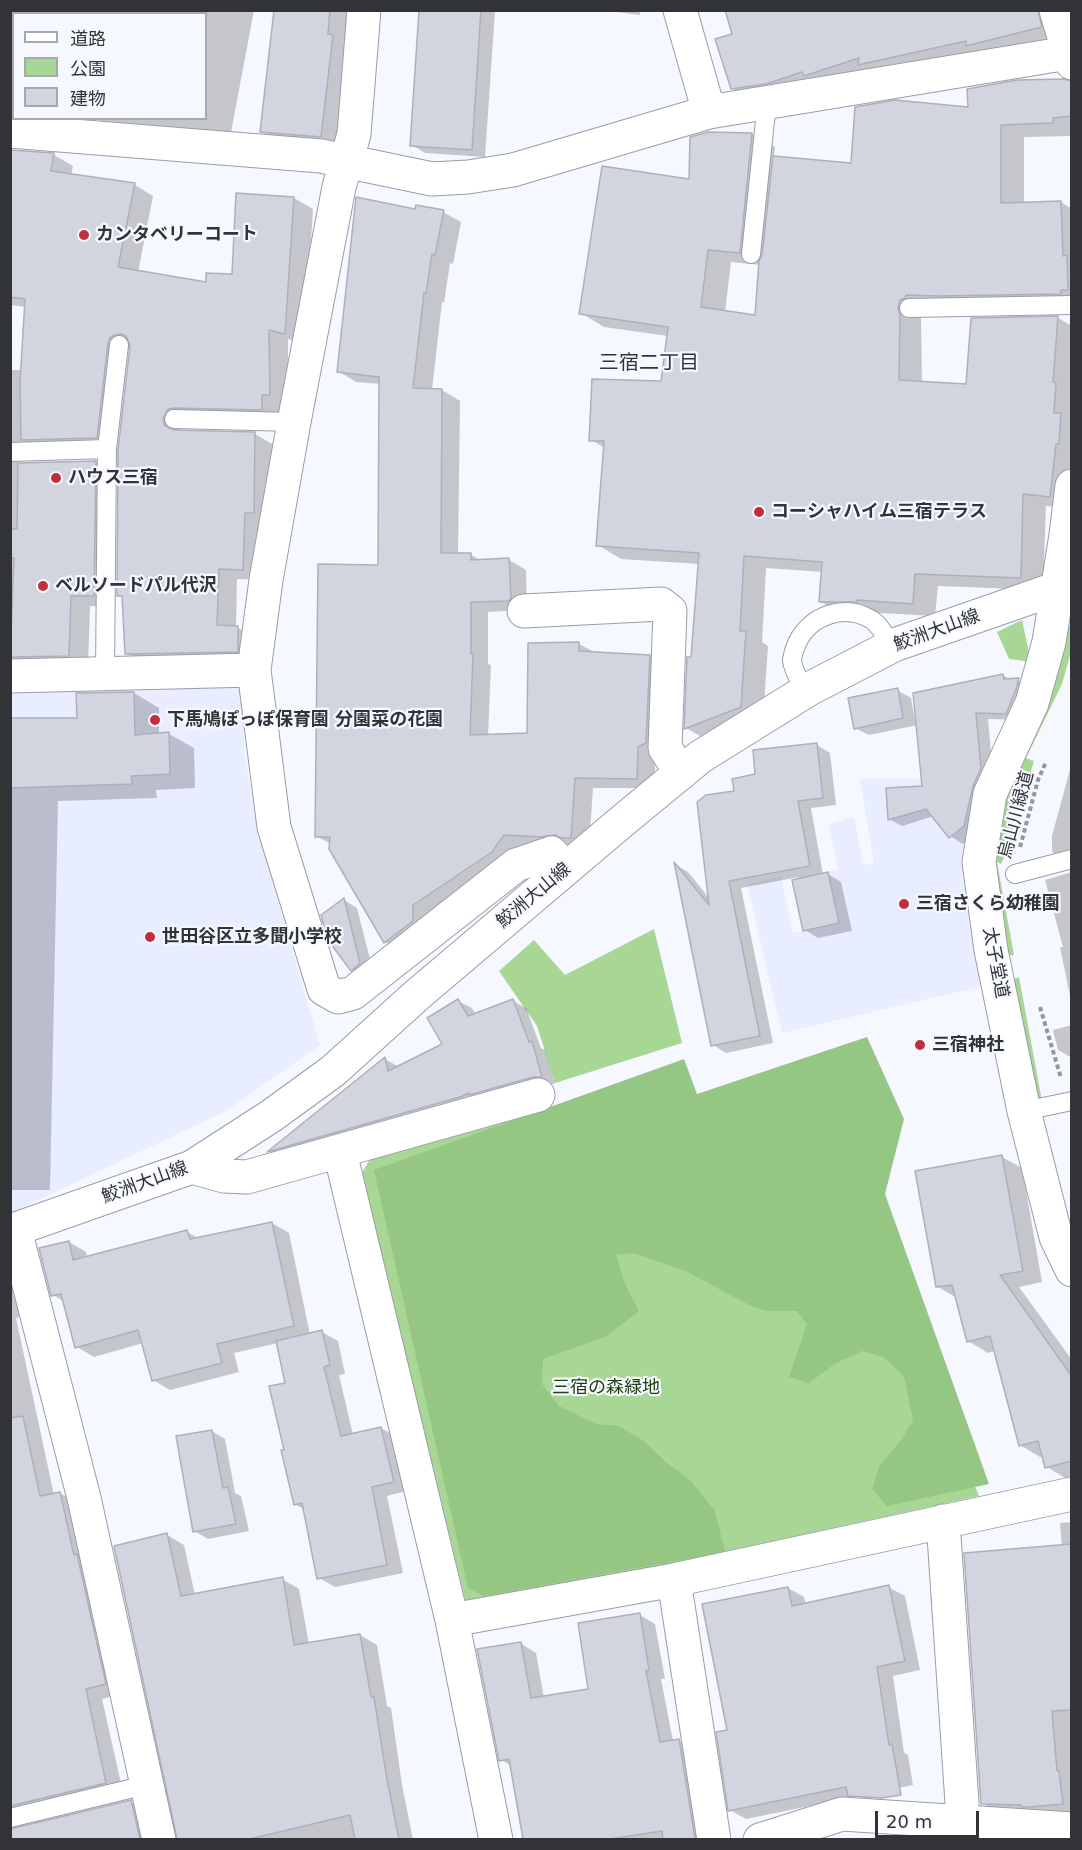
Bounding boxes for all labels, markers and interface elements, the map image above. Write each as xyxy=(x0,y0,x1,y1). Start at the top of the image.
legend xyxy=(12,12,207,120)
text: 道路 xyxy=(70,28,106,49)
text: 公園 xyxy=(70,58,106,79)
text: 建物 xyxy=(70,88,106,109)
place label: カンタベリーコート xyxy=(96,224,258,246)
marker: カンタベリーコート xyxy=(77,228,91,242)
district label: 三宿二丁目 xyxy=(599,352,699,376)
place label: ハウス三宿 xyxy=(68,467,158,489)
marker: ハウス三宿 xyxy=(49,471,63,485)
place label: コーシャハイム三宿テラス xyxy=(771,501,987,523)
marker: コーシャハイム三宿テラス xyxy=(752,505,766,519)
place label: ベルソードパル代沢 xyxy=(55,575,217,597)
marker: ベルソードパル代沢 xyxy=(36,579,50,593)
street label: 鮫洲大山線 xyxy=(891,605,983,657)
place label: 下馬鳩ぽっぽ保育園 分園菜の花園 xyxy=(167,709,443,731)
marker: 下馬鳩ぽっぽ保育園 分園菜の花園 xyxy=(148,713,162,727)
street label: 烏山川緑道 xyxy=(995,769,1039,861)
street label: 鮫洲大山線 xyxy=(493,859,575,933)
place label: 三宿さくら幼稚園 xyxy=(916,893,1060,915)
marker: 三宿さくら幼稚園 xyxy=(897,897,911,911)
place label: 世田谷区立多聞小学校 xyxy=(162,926,342,948)
street label: 太子堂道 xyxy=(978,926,1012,1000)
marker: 世田谷区立多聞小学校 xyxy=(143,930,157,944)
place label: 三宿神社 xyxy=(932,1034,1004,1056)
marker: 三宿神社 xyxy=(913,1038,927,1052)
street label: 鮫洲大山線 xyxy=(99,1157,191,1209)
park label: 三宿の森緑地 xyxy=(552,1377,660,1399)
scale bar xyxy=(878,1799,982,1837)
text: 20 m xyxy=(886,1811,932,1832)

